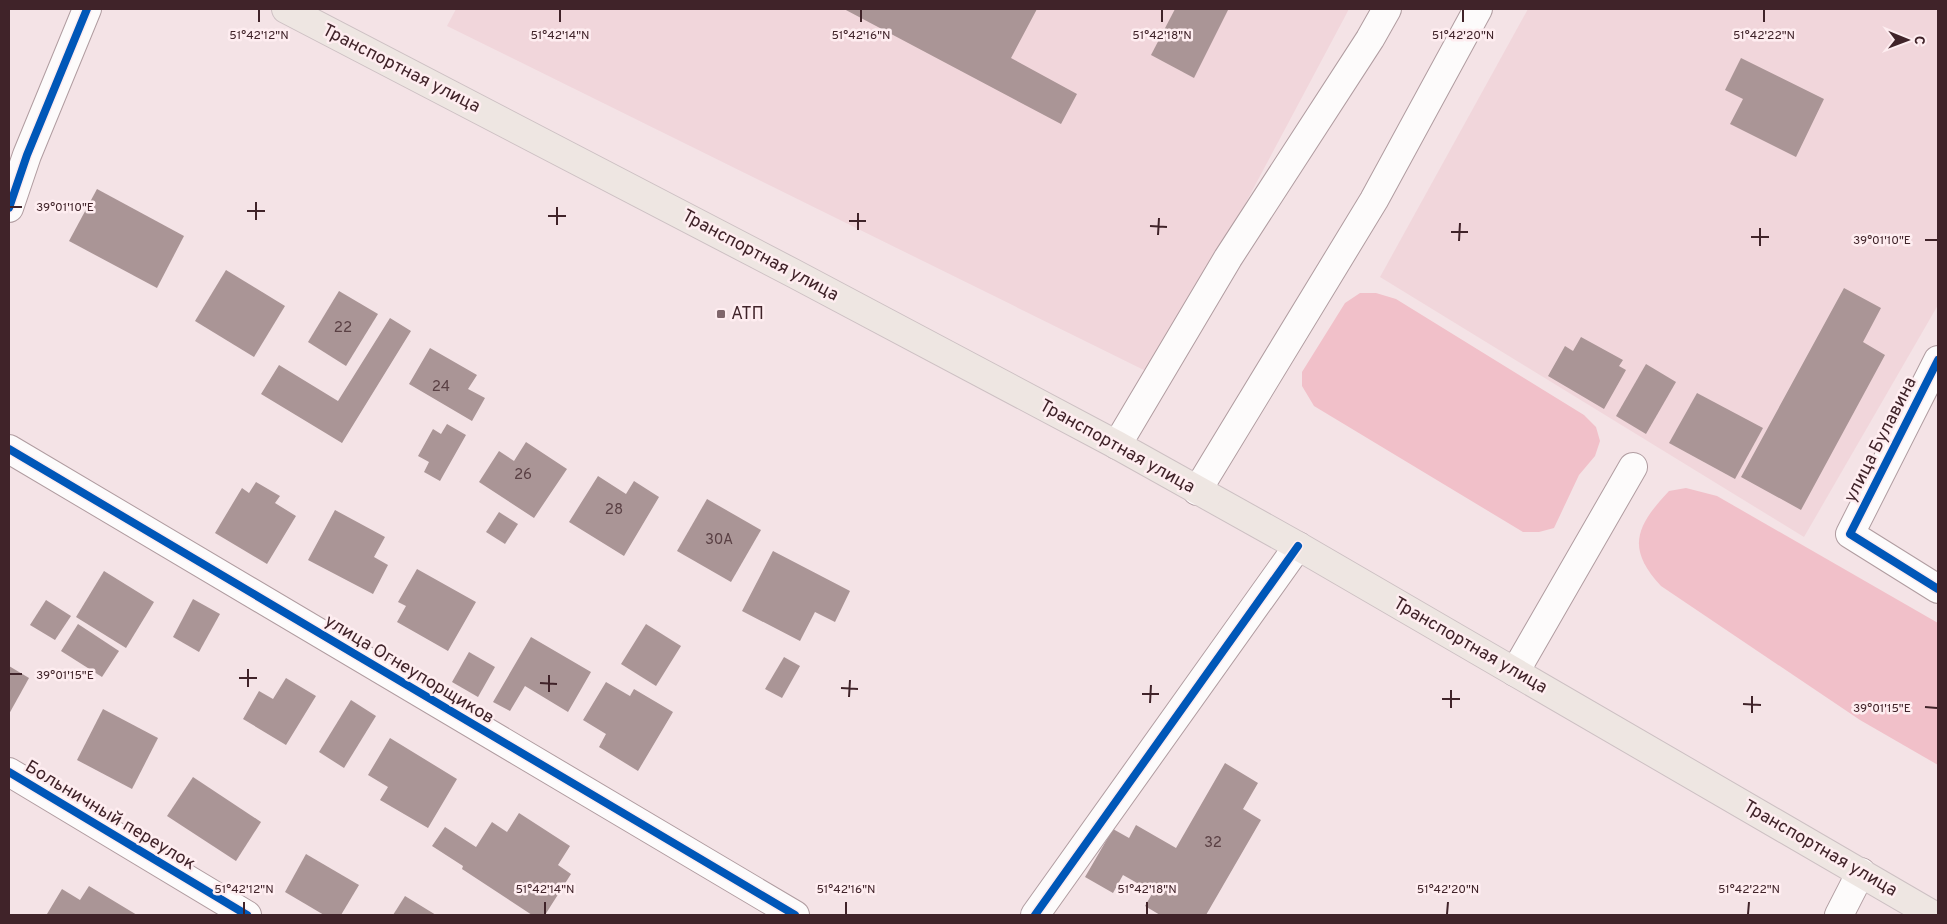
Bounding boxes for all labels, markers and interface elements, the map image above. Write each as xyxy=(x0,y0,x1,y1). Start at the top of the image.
north arrow xyxy=(1882,15,1932,65)
street label: Транспортная улица xyxy=(318,19,484,119)
text: 51°42'12"N xyxy=(229,28,289,44)
text: 51°42'14"N xyxy=(530,28,590,44)
text: 51°42'16"N xyxy=(831,28,891,44)
text: 51°42'18"N xyxy=(1132,28,1192,44)
text: 51°42'20"N xyxy=(1432,28,1494,44)
text: 51°42'22"N xyxy=(1733,28,1795,44)
text: С xyxy=(1910,36,1927,45)
text: 39°01'10"E xyxy=(36,200,94,216)
street label: Транспортная улица xyxy=(678,205,842,307)
text: 39°01'10"E xyxy=(1853,233,1911,249)
place label: АТП xyxy=(731,303,764,326)
marker: АТП xyxy=(715,308,727,320)
house number: 22 xyxy=(334,319,352,338)
street label: улица Булавина xyxy=(1839,373,1923,507)
house number: 24 xyxy=(432,378,450,397)
street label: Транспортная улица xyxy=(1035,395,1199,499)
house number: 26 xyxy=(514,466,532,485)
house number: 28 xyxy=(605,501,623,520)
house number: 30А xyxy=(705,531,733,550)
street label: Транспортная улица xyxy=(1389,592,1551,700)
street label: улица Огнеупорщиков xyxy=(320,610,498,730)
text: 39°01'15"E xyxy=(36,668,94,684)
text: 39°01'15"E xyxy=(1853,701,1911,717)
street label: Больничный переулок xyxy=(20,756,200,876)
street label: Транспортная улица xyxy=(1739,795,1901,903)
house number: 32 xyxy=(1204,834,1222,853)
text: 51°42'12"N xyxy=(214,882,274,898)
text: 51°42'14"N xyxy=(515,882,575,898)
text: 51°42'16"N xyxy=(816,882,876,898)
text: 51°42'18"N xyxy=(1117,882,1177,898)
text: 51°42'20"N xyxy=(1417,882,1479,898)
text: 51°42'22"N xyxy=(1718,882,1780,898)

